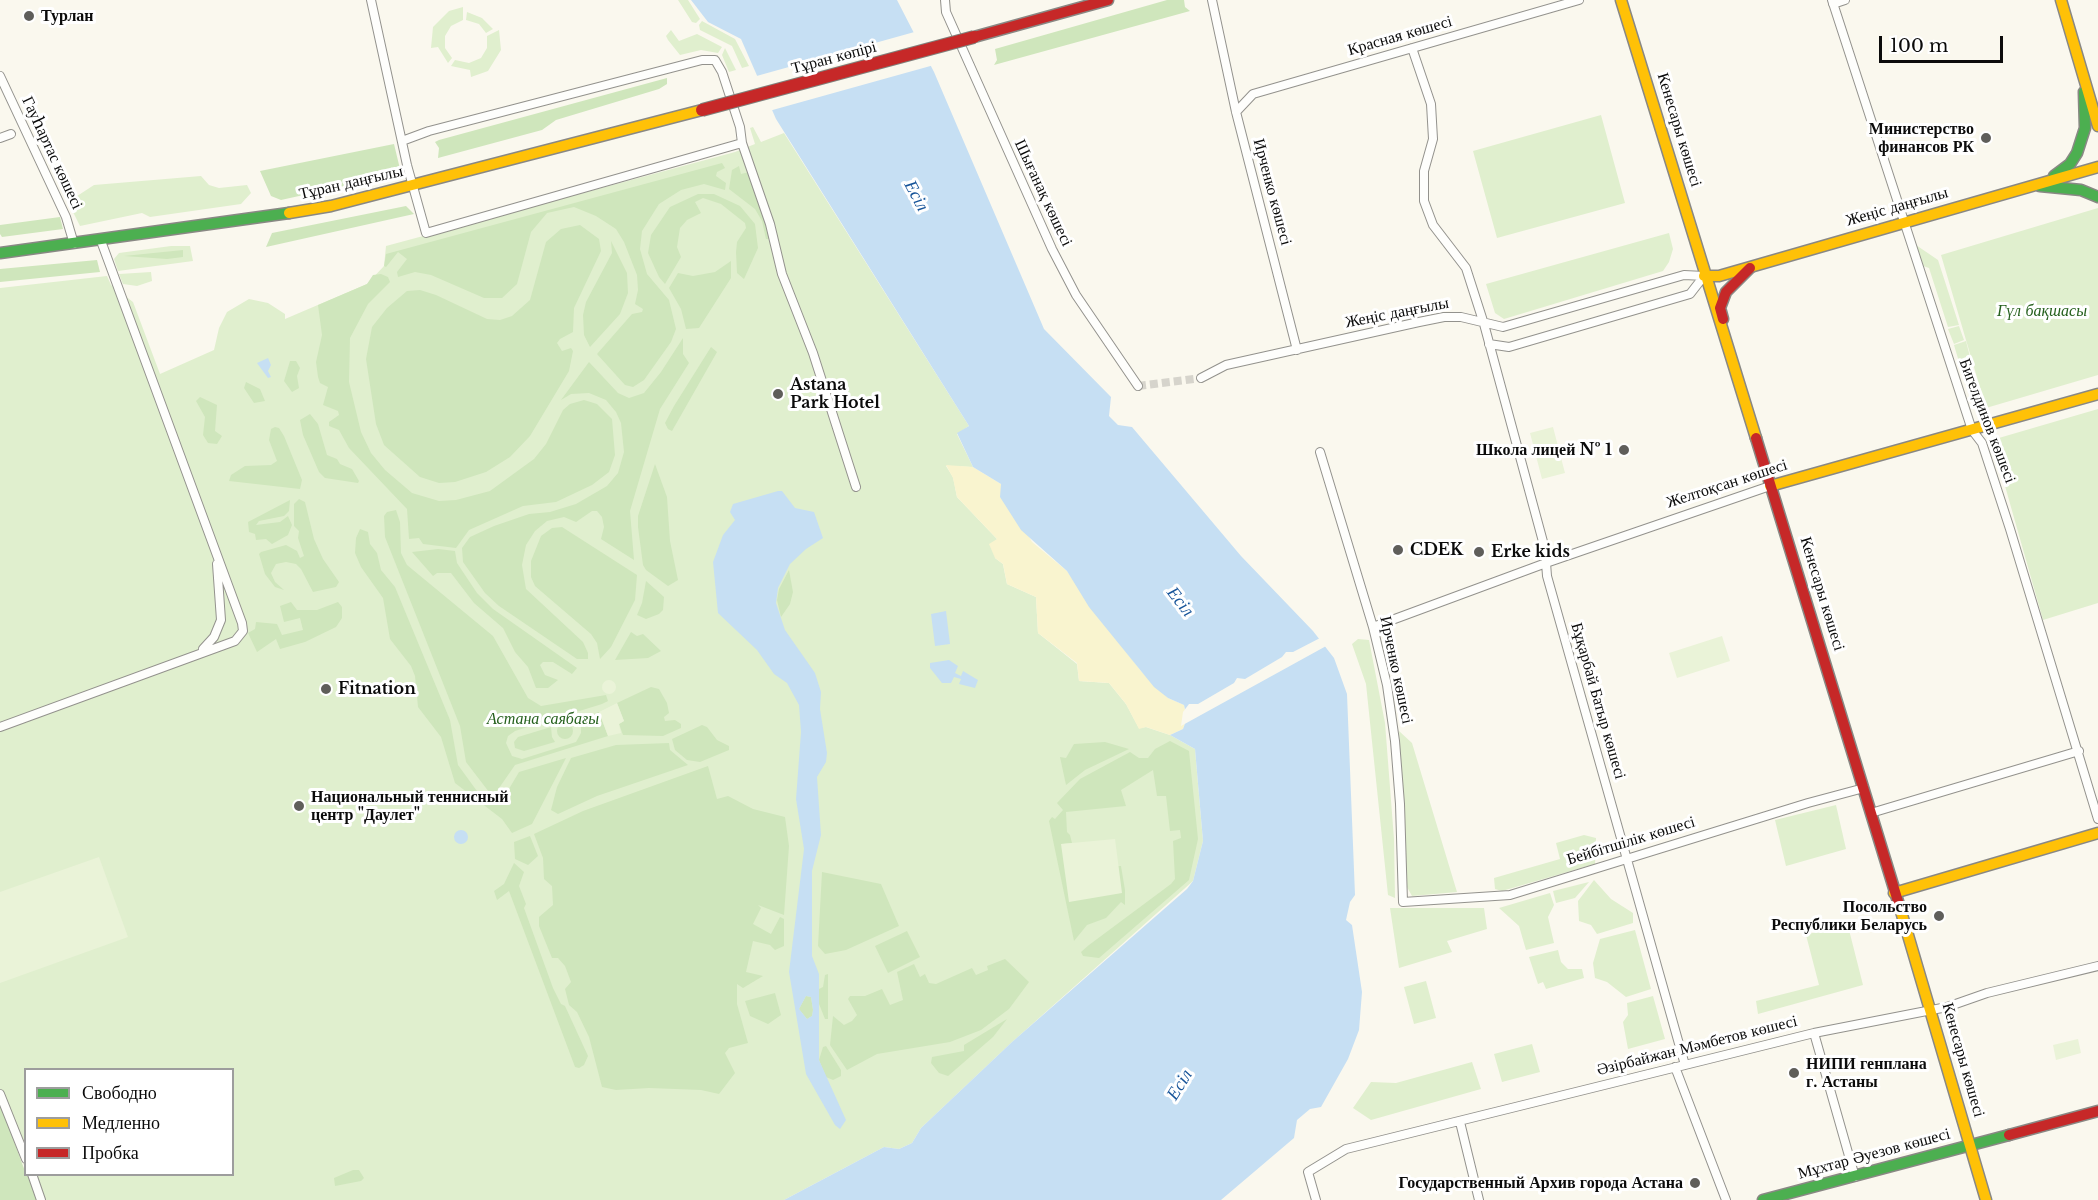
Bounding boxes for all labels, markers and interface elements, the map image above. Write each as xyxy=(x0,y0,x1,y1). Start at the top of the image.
place label: Турлан xyxy=(41,6,94,26)
marker: Турлан xyxy=(22,9,36,23)
street label: Красная көшесі xyxy=(1346,12,1454,60)
scale bar xyxy=(1882,24,2006,62)
text: 100 m xyxy=(1890,35,1948,57)
street label: Тұран көпірі xyxy=(789,37,879,79)
street label: Кенесары көшесі xyxy=(1653,71,1705,189)
street label: Гауhартас көшесі xyxy=(17,94,87,212)
place label: Министерство финансов РК xyxy=(1869,119,1974,157)
marker: Министерство финансов РК xyxy=(1979,131,1993,145)
street label: Шығанақ көшесі xyxy=(1010,137,1076,249)
street label: Ирченко көшесі xyxy=(1249,137,1295,247)
street label: Тұран даңғылы xyxy=(297,162,405,204)
water label: Есіл xyxy=(899,177,933,215)
street label: Жеңіс даңғылы xyxy=(1844,183,1950,231)
street label: Жеңіс даңғылы xyxy=(1344,294,1450,332)
park label: Гүл бақшасы xyxy=(1997,301,2087,321)
street label: Бигелдинов көшесі xyxy=(1954,356,2020,486)
place label: Astana Park Hotel xyxy=(790,375,880,413)
marker: Astana Park Hotel xyxy=(771,387,785,401)
place label: Школа лицей № 1 xyxy=(1476,440,1612,460)
marker: Школа лицей № 1 xyxy=(1617,443,1631,457)
street label: Желтоқсан көшесі xyxy=(1664,455,1790,513)
street label: Кенесары көшесі xyxy=(1796,535,1848,653)
place label: CDEK xyxy=(1410,540,1463,560)
place label: Erke kids xyxy=(1491,542,1570,562)
marker: CDEK xyxy=(1391,543,1405,557)
marker: Erke kids xyxy=(1472,545,1486,559)
water label: Есіл xyxy=(1162,583,1198,621)
street label: Ирченко көшесі xyxy=(1375,614,1417,726)
street label: Бұқарбай Батыр көшесі xyxy=(1566,621,1630,781)
place label: Fitnation xyxy=(338,679,416,699)
marker: Fitnation xyxy=(319,682,333,696)
park label: Астана саябағы xyxy=(487,709,599,729)
place label: Национальный теннисный центр "Даулет" xyxy=(311,787,509,825)
marker: Национальный теннисный центр "Даулет" xyxy=(292,799,306,813)
street label: Бейбітшілік көшесі xyxy=(1565,812,1697,870)
place label: Посольство Республики Беларусь xyxy=(1771,897,1927,935)
marker: Посольство Республики Беларусь xyxy=(1932,909,1946,923)
street label: Кенесары көшесі xyxy=(1937,1001,1989,1119)
street label: Әзірбайжан Мәмбетов көшесі xyxy=(1595,1012,1799,1080)
place label: НИПИ генплана г. Астаны xyxy=(1806,1054,1927,1092)
water label: Есіл xyxy=(1162,1066,1198,1104)
marker: НИПИ генплана г. Астаны xyxy=(1787,1066,1801,1080)
legend xyxy=(24,1068,234,1176)
text: Свободно xyxy=(82,1082,157,1104)
text: Медленно xyxy=(82,1112,160,1134)
street label: Мұхтар Әуезов көшесі xyxy=(1796,1124,1952,1184)
text: Пробка xyxy=(82,1142,139,1164)
place label: Государственный Архив города Астана xyxy=(1398,1173,1683,1193)
marker: Государственный Архив города Астана xyxy=(1688,1176,1702,1190)

